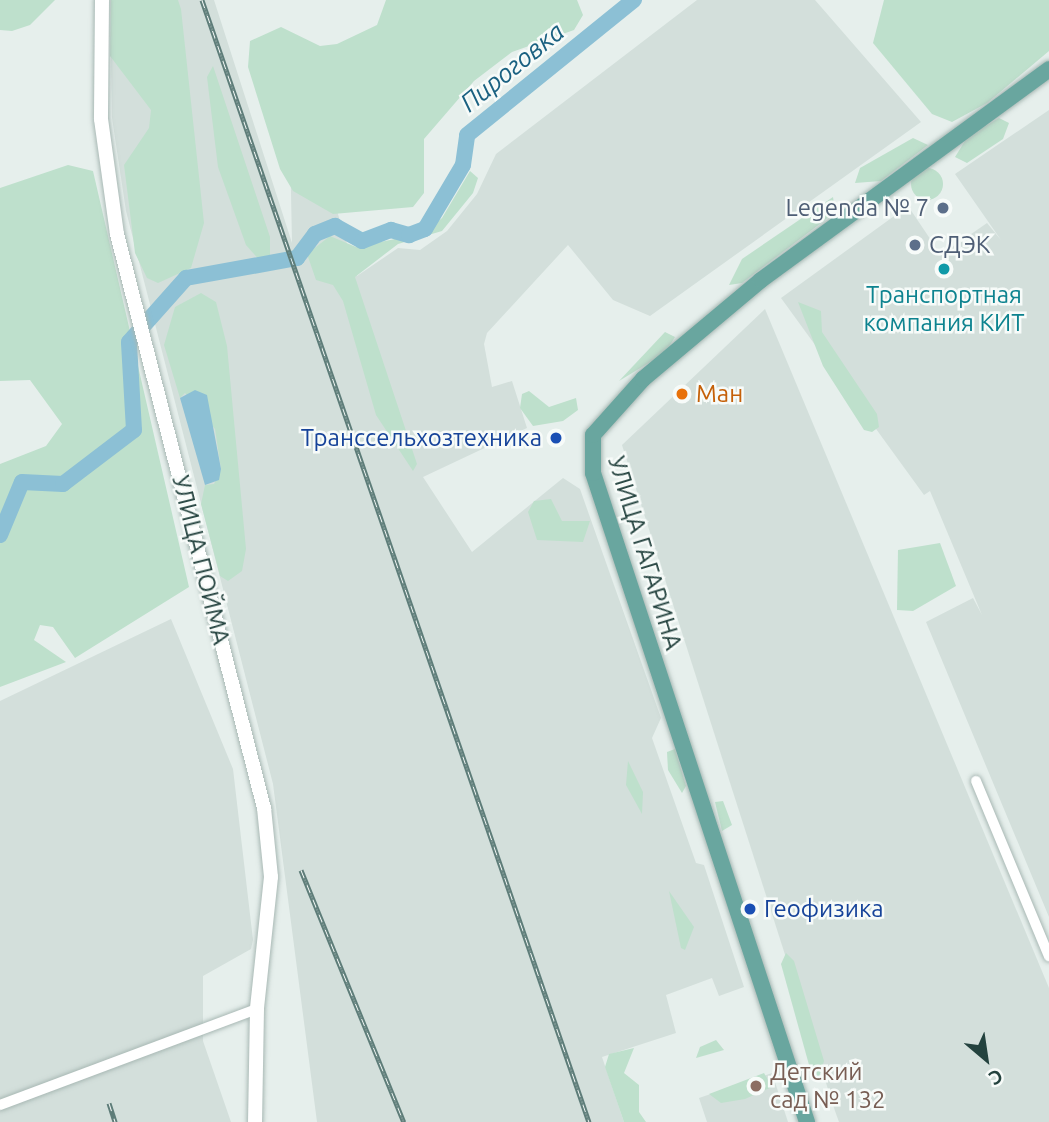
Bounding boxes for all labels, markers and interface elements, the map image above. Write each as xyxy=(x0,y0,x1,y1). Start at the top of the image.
water label: Пироговка xyxy=(454,16,570,118)
place label: Legenda № 7 xyxy=(785,194,929,222)
marker: Legenda № 7 xyxy=(935,200,951,216)
place label: СДЭК xyxy=(929,231,990,259)
marker: СДЭК xyxy=(907,237,923,253)
marker: Транспортная компания КИТ xyxy=(936,261,952,277)
place label: Транспортная компания КИТ xyxy=(863,281,1025,337)
place label: Ман xyxy=(696,380,743,408)
marker: Ман xyxy=(674,386,690,402)
place label: Транссельхозтехника xyxy=(301,424,542,452)
marker: Транссельхозтехника xyxy=(548,430,564,446)
street label: УЛИЦА ГАГАРИНА xyxy=(602,453,688,653)
street label: УЛИЦА ПОЙМА xyxy=(166,472,236,648)
place label: Геофизика xyxy=(764,895,884,923)
marker: Геофизика xyxy=(742,901,758,917)
north arrow xyxy=(951,1024,1021,1094)
place label: Детский сад № 132 xyxy=(770,1058,886,1114)
text: С xyxy=(986,1065,1007,1090)
marker: Детский сад № 132 xyxy=(748,1078,764,1094)

